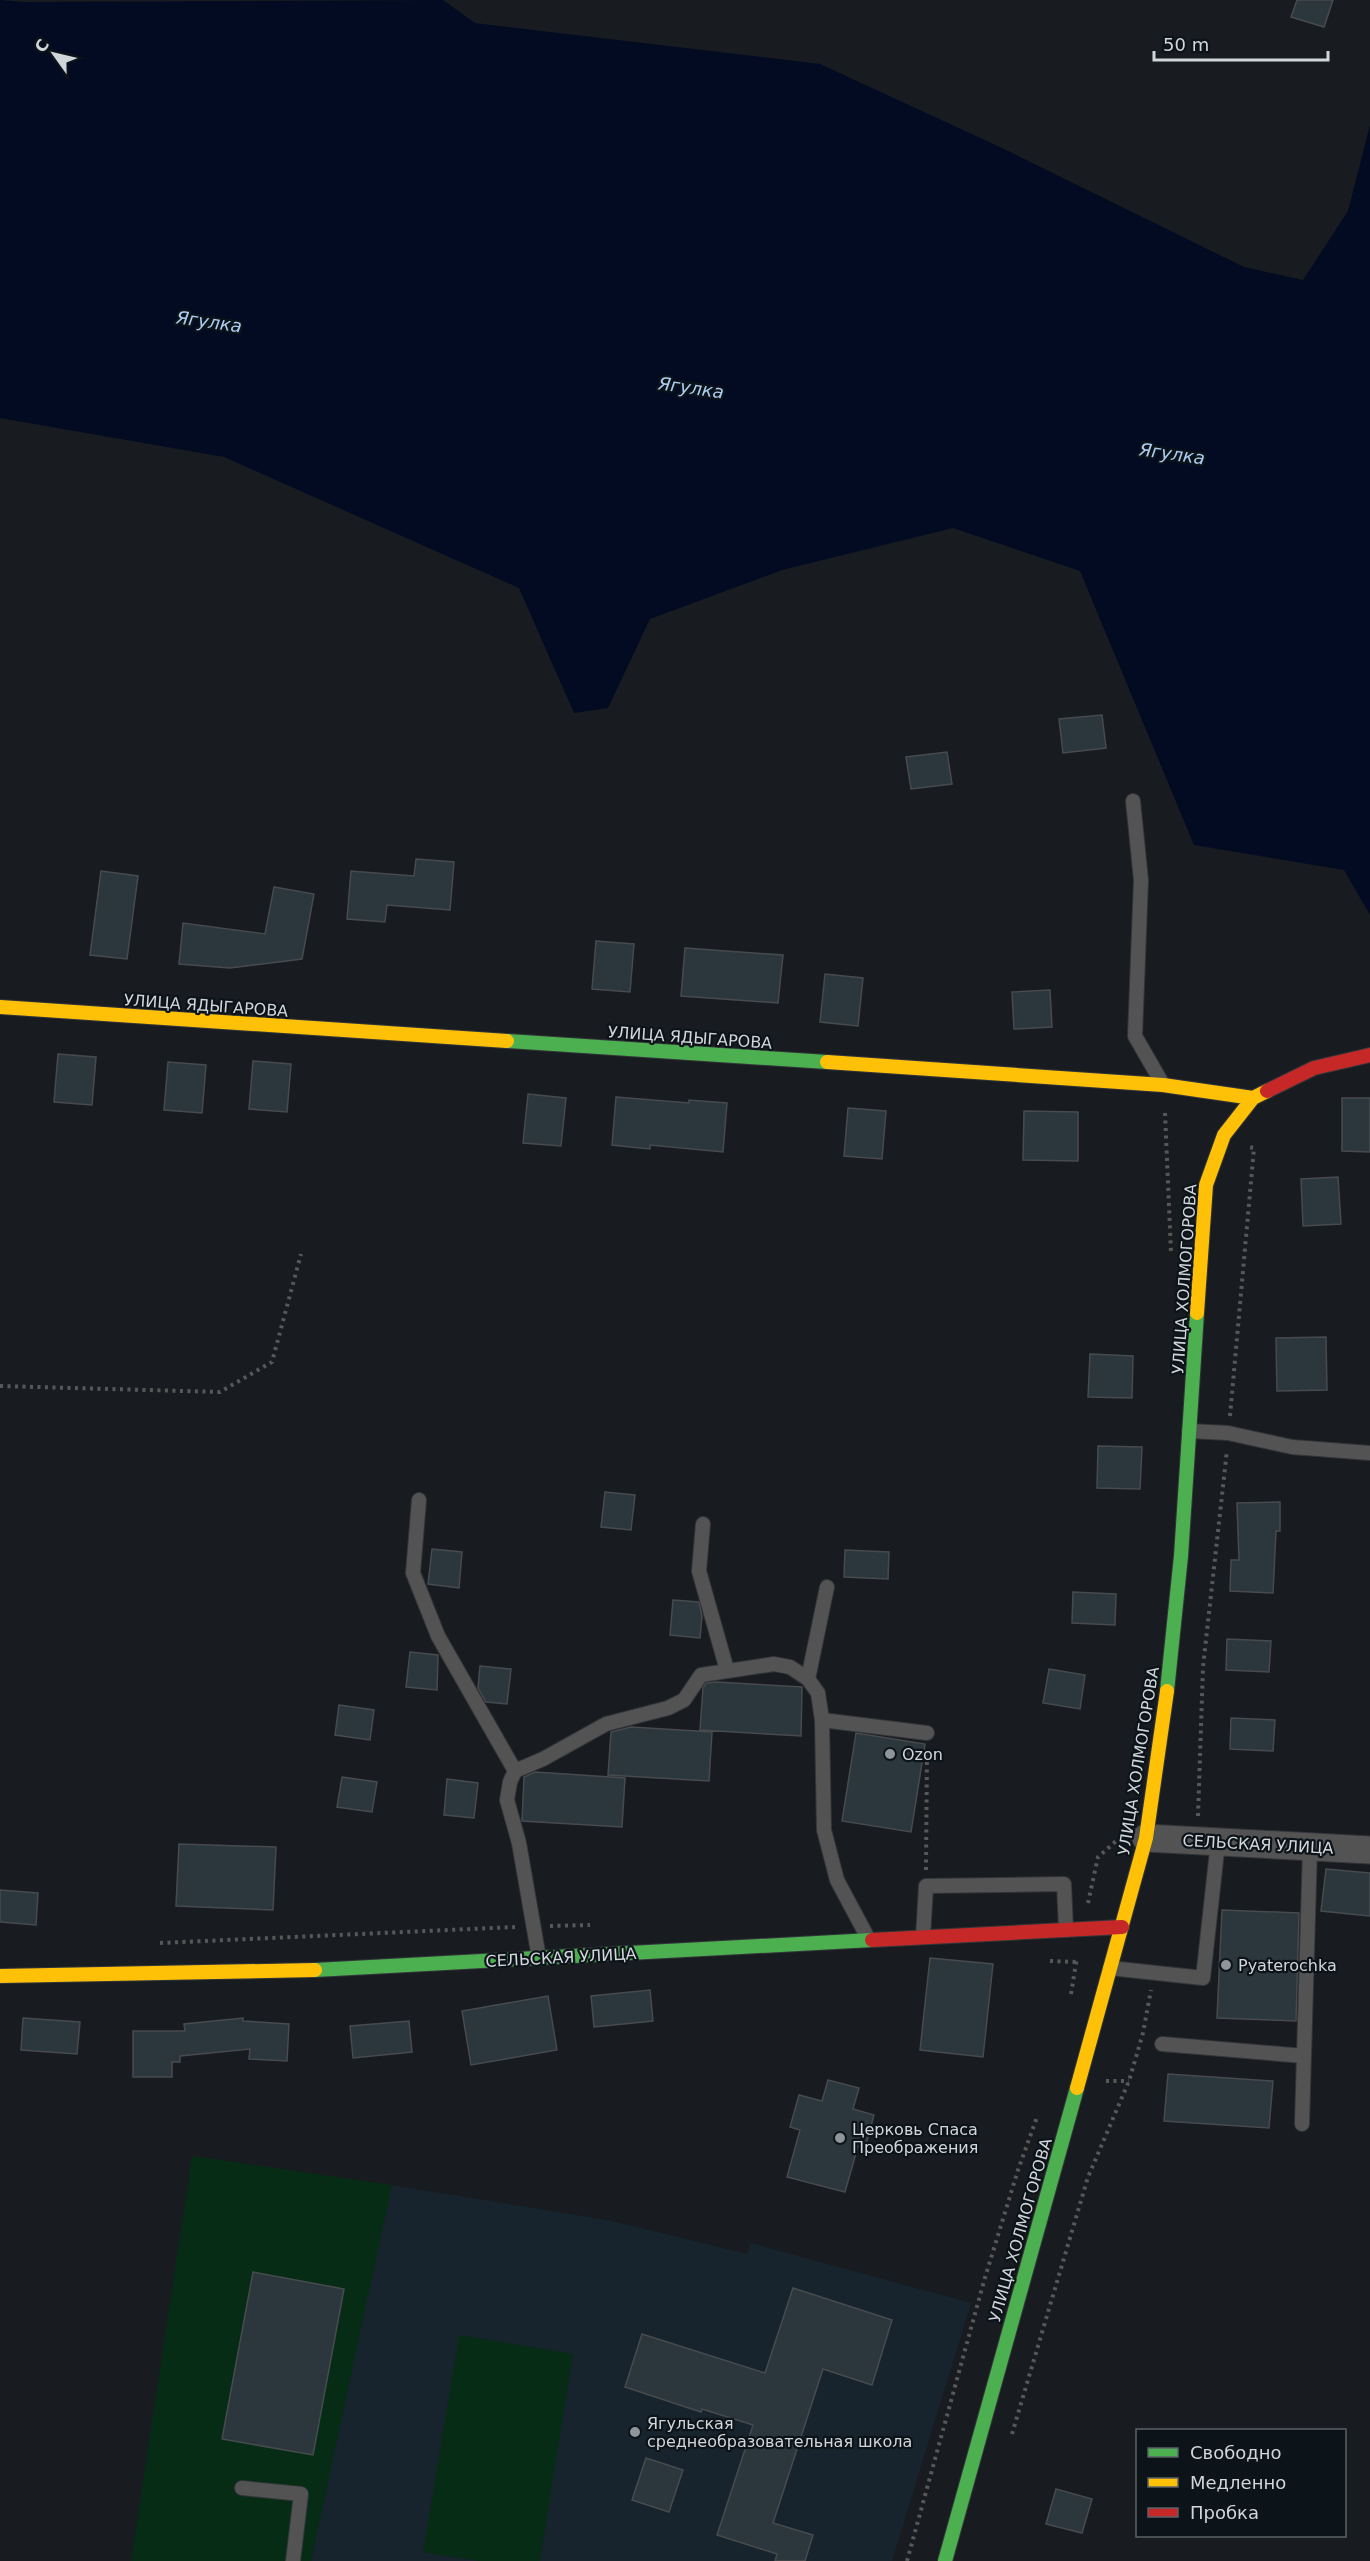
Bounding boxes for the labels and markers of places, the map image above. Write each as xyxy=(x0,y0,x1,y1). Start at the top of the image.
place label: Ozon xyxy=(902,1745,943,1764)
marker: Ozon xyxy=(883,1747,897,1761)
place label: Pyaterochka xyxy=(1238,1956,1337,1975)
marker: Pyaterochka xyxy=(1219,1958,1233,1972)
place label: Церковь Спаса Преображения xyxy=(852,2120,978,2157)
marker: Церковь Спаса Преображения xyxy=(833,2131,847,2145)
place label: Ягульская среднеобразовательная школа xyxy=(647,2414,912,2451)
marker: Ягульская среднеобразовательная школа xyxy=(628,2425,642,2439)

